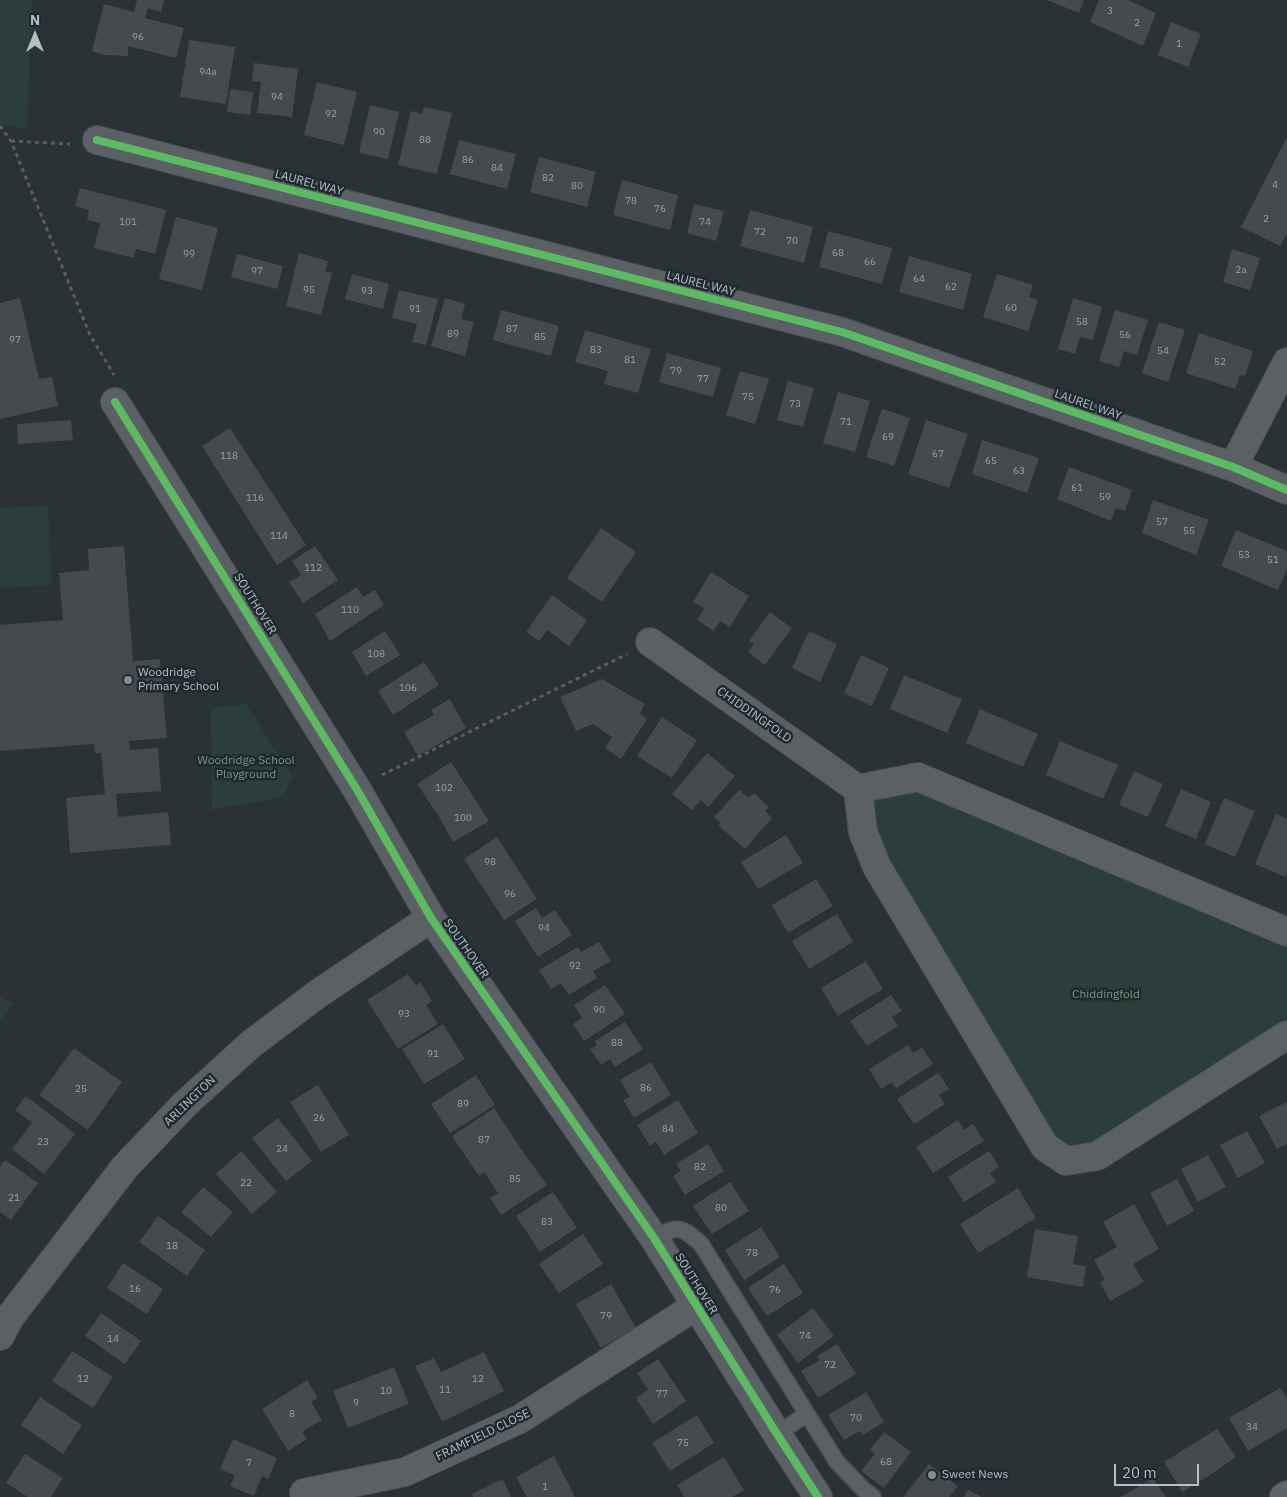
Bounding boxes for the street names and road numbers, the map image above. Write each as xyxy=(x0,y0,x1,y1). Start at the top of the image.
street label: LAUREL WAY xyxy=(273,167,345,199)
street label: LAUREL WAY xyxy=(665,269,737,299)
street label: LAUREL WAY xyxy=(1052,387,1124,423)
street label: SOUTHOVER xyxy=(231,571,279,637)
street label: CHIDDINGFOLD xyxy=(714,684,794,746)
street label: SOUTHOVER xyxy=(440,916,492,982)
street label: ARLINGTON xyxy=(161,1073,219,1129)
street label: SOUTHOVER xyxy=(672,1251,720,1317)
street label: FRAMFIELD CLOSE xyxy=(434,1406,532,1464)

